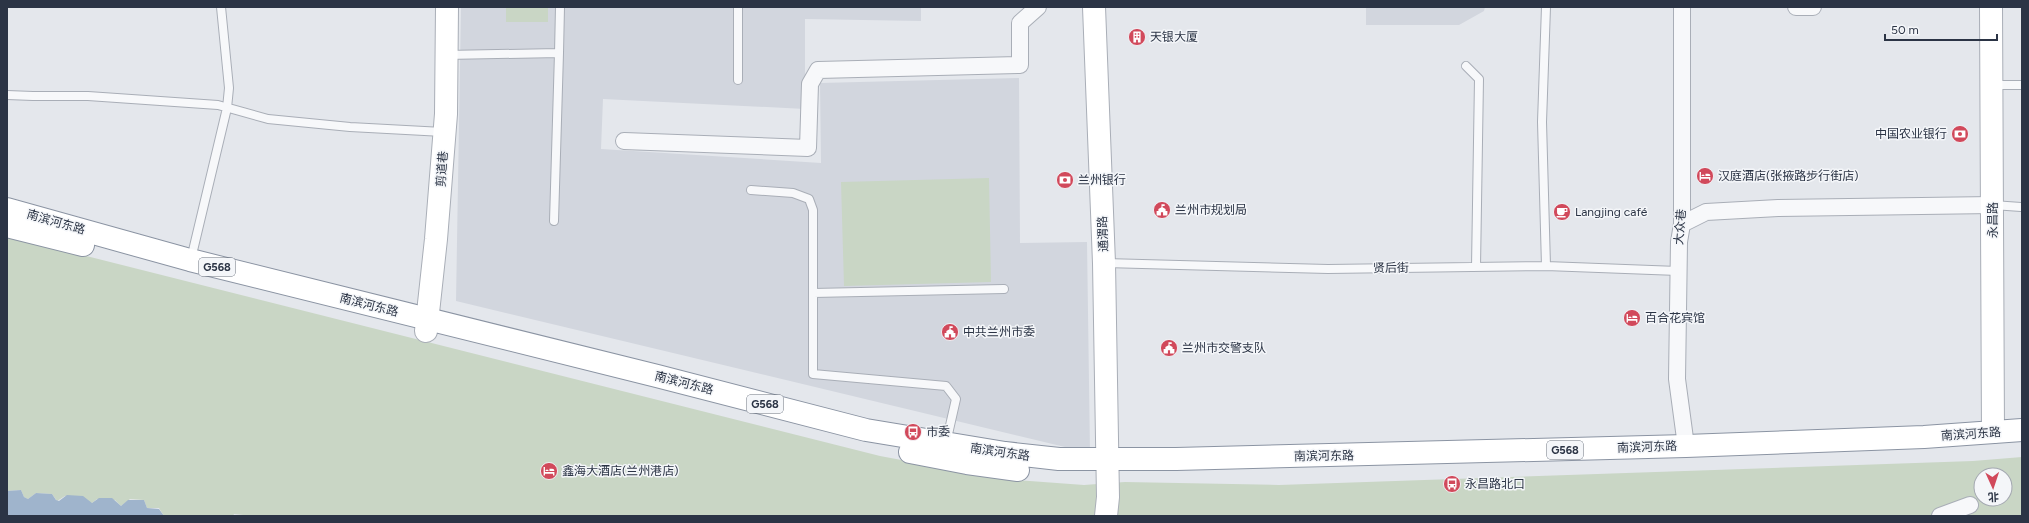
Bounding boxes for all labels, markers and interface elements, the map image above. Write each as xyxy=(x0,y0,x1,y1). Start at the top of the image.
scale bar xyxy=(1885,16,1997,42)
text: 50 m xyxy=(1891,23,1919,37)
building icon: 天银大厦 xyxy=(1127,27,1147,47)
place label: 天银大厦 xyxy=(1150,30,1198,44)
bank icon: 中国农业银行 xyxy=(1950,124,1970,144)
place label: 中国农业银行 xyxy=(1875,127,1947,141)
street label: 剪道巷 xyxy=(434,151,450,187)
hotel icon: 汉庭酒店(张掖路步行街店) xyxy=(1695,166,1715,186)
place label: 汉庭酒店(张掖路步行街店) xyxy=(1718,169,1858,183)
bank icon: 兰州银行 xyxy=(1055,170,1075,190)
place label: 兰州银行 xyxy=(1078,173,1126,187)
public building icon: 兰州市规划局 xyxy=(1152,200,1172,220)
cafe icon: Langjing café xyxy=(1552,202,1572,222)
street label: 永昌路 xyxy=(1986,202,2000,238)
place label: 兰州市规划局 xyxy=(1175,203,1247,217)
place label: Langjing café xyxy=(1575,205,1648,219)
street label: 南滨河东路 xyxy=(25,207,87,237)
street label: 大众巷 xyxy=(1671,208,1689,246)
street label: 通渭路 xyxy=(1095,216,1111,252)
road number: G568 xyxy=(199,258,235,276)
street label: 贤后街 xyxy=(1373,261,1409,275)
street label: 南滨河东路 xyxy=(338,291,400,319)
hotel icon: 百合花宾馆 xyxy=(1622,308,1642,328)
place label: 百合花宾馆 xyxy=(1645,311,1705,325)
public building icon: 中共兰州市委 xyxy=(940,322,960,342)
place label: 中共兰州市委 xyxy=(963,325,1035,339)
public building icon: 兰州市交警支队 xyxy=(1159,338,1179,358)
place label: 兰州市交警支队 xyxy=(1182,341,1266,355)
street label: 南滨河东路 xyxy=(653,369,715,397)
road number: G568 xyxy=(747,395,783,413)
bus stop icon: 市委 xyxy=(903,422,923,442)
place label: 市委 xyxy=(926,425,950,439)
street label: 南滨河东路 xyxy=(1941,425,2001,443)
street label: 南滨河东路 xyxy=(1617,439,1677,455)
street label: 南滨河东路 xyxy=(969,441,1031,463)
road number: G568 xyxy=(1547,441,1583,459)
street label: 南滨河东路 xyxy=(1294,448,1354,464)
hotel icon: 鑫海大酒店(兰州港店) xyxy=(539,461,559,481)
place label: 鑫海大酒店(兰州港店) xyxy=(562,464,678,478)
north arrow xyxy=(1973,467,2013,507)
bus stop icon: 永昌路北口 xyxy=(1442,474,1462,494)
place label: 永昌路北口 xyxy=(1465,477,1525,491)
text: 北 xyxy=(1988,490,1999,503)

